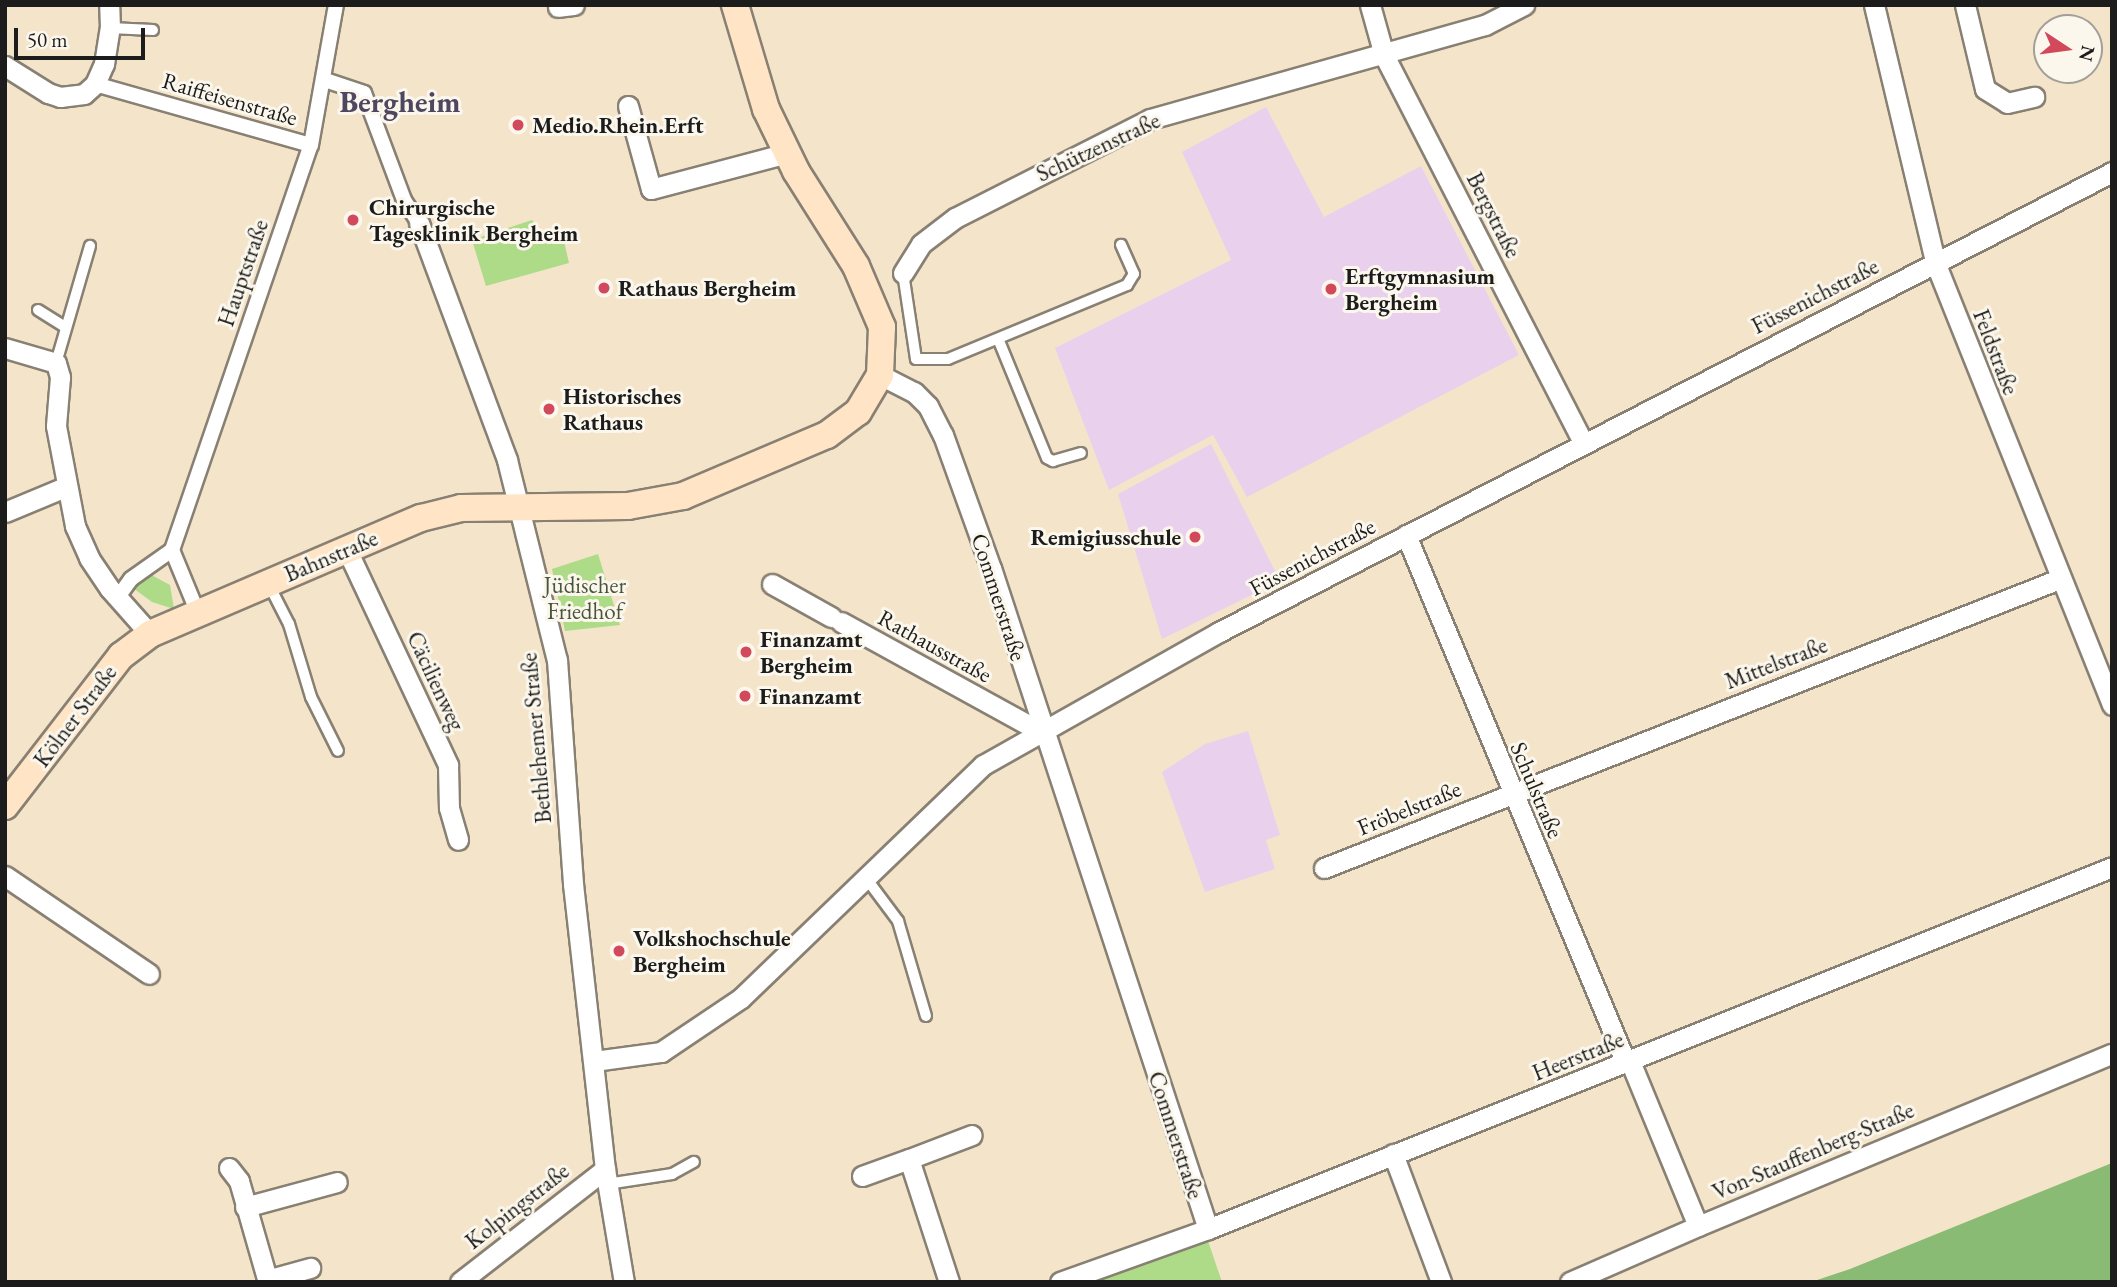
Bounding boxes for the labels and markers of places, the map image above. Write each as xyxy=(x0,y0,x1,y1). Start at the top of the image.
place label: Medio.Rhein.Erft xyxy=(532,111,704,139)
marker: Medio.Rhein.Erft xyxy=(510,117,526,133)
place label: Chirurgische Tagesklinik Bergheim xyxy=(369,193,578,247)
marker: Chirurgische Tagesklinik Bergheim xyxy=(343,210,363,230)
place label: Erftgymnasium Bergheim xyxy=(1345,262,1495,316)
place label: Rathaus Bergheim xyxy=(618,274,796,302)
marker: Rathaus Bergheim xyxy=(596,280,612,296)
marker: Erftgymnasium Bergheim xyxy=(1323,281,1339,297)
place label: Historisches Rathaus xyxy=(563,382,681,436)
marker: Historisches Rathaus xyxy=(541,401,557,417)
place label: Remigiusschule xyxy=(1031,523,1181,551)
marker: Remigiusschule xyxy=(1187,529,1203,545)
place label: Finanzamt Bergheim xyxy=(760,625,862,679)
marker: Finanzamt Bergheim xyxy=(738,644,754,660)
place label: Finanzamt xyxy=(759,682,861,710)
marker: Finanzamt xyxy=(737,688,753,704)
place label: Volkshochschule Bergheim xyxy=(633,924,791,978)
marker: Volkshochschule Bergheim xyxy=(611,943,627,959)

